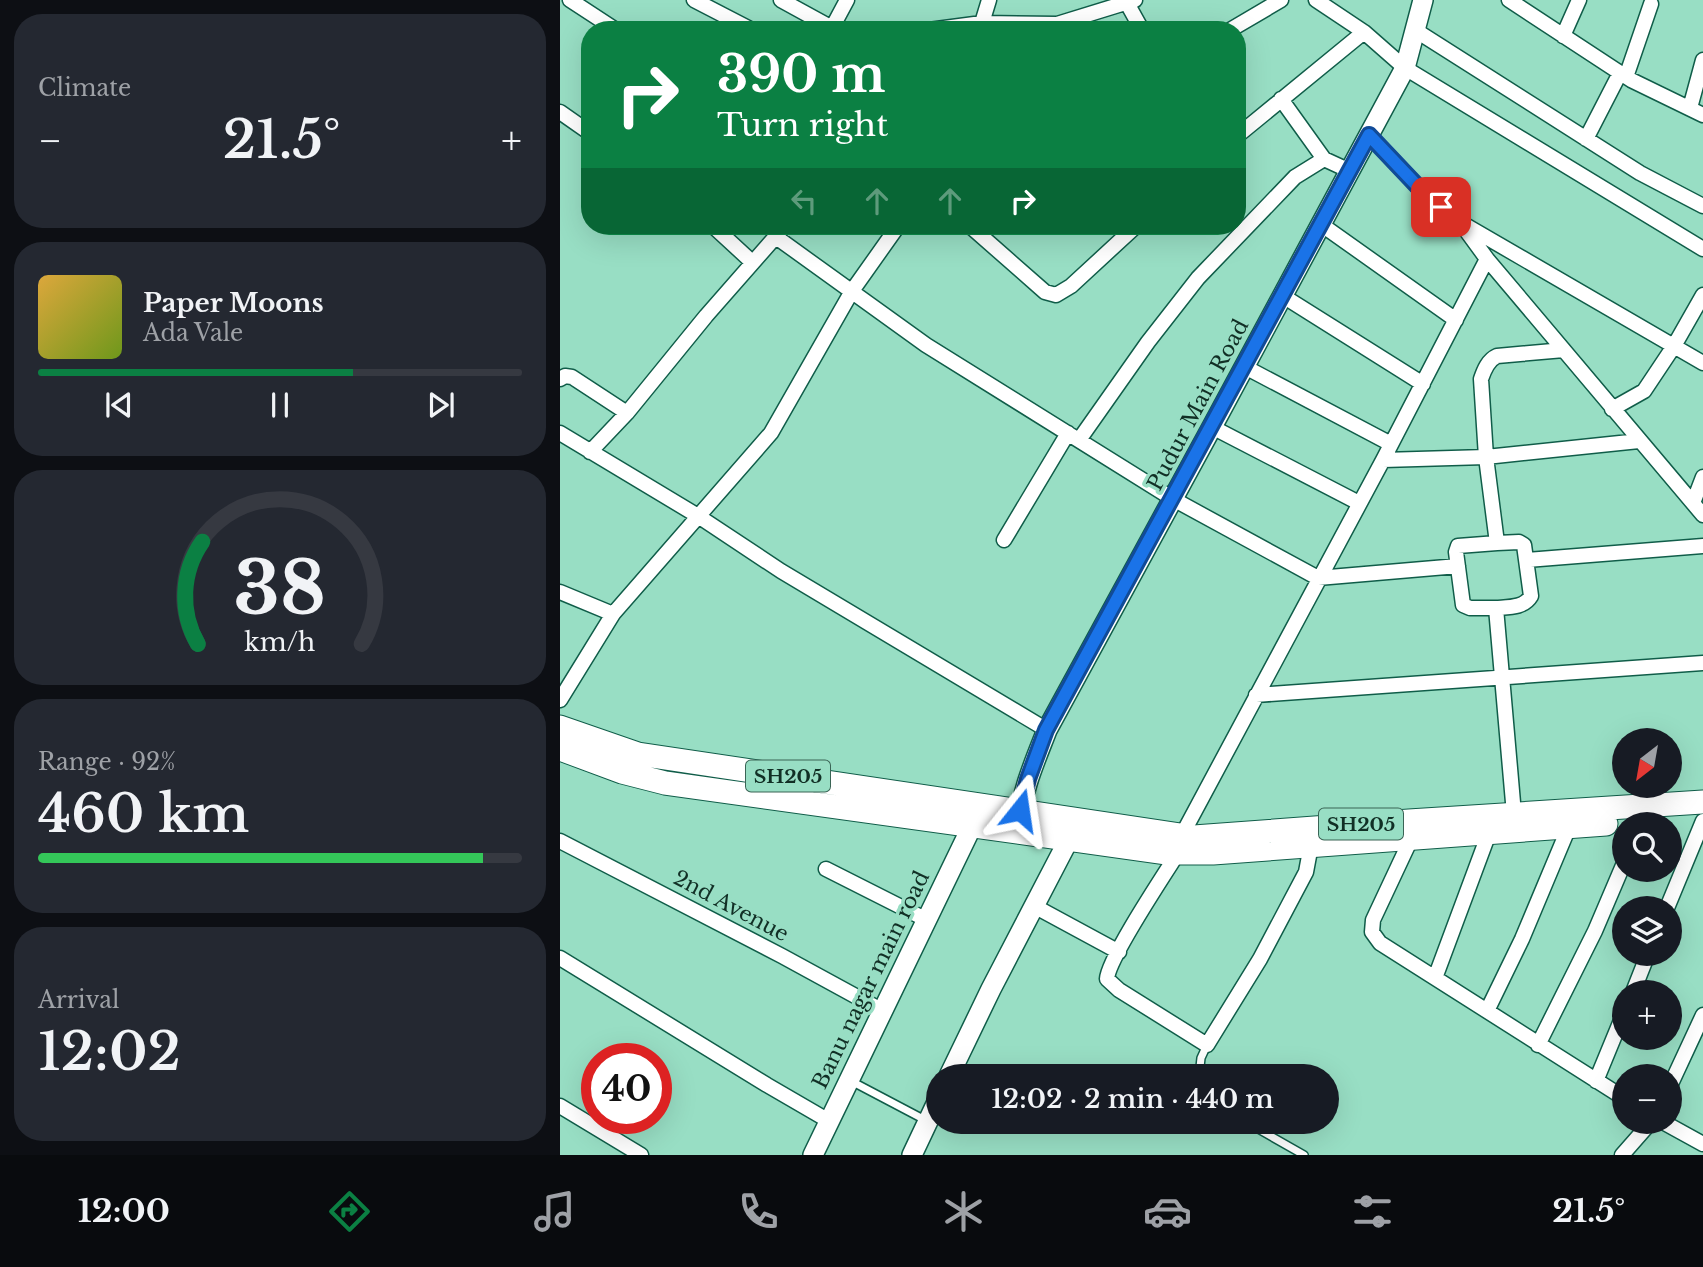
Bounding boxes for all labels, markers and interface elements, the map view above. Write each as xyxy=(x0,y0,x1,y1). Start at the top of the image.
text: 390 m xyxy=(717,44,885,105)
icon: right xyxy=(602,49,693,140)
text: Climate xyxy=(38,74,131,102)
text: Turn right xyxy=(717,105,888,145)
text: 21.5° xyxy=(223,108,340,172)
text: − xyxy=(38,117,62,164)
text: + xyxy=(501,117,522,164)
pin xyxy=(1411,177,1471,237)
icon: left xyxy=(785,182,823,220)
icon: ahead xyxy=(858,182,896,220)
icon: ahead xyxy=(931,182,969,220)
icon: right xyxy=(1004,182,1042,220)
icon: arrive xyxy=(1422,188,1460,226)
text: Paper Moons xyxy=(143,287,324,319)
street label: Pudur Main Road xyxy=(1142,315,1254,495)
text: Ada Vale xyxy=(143,319,243,347)
icon: previous xyxy=(100,386,138,424)
icon: pause xyxy=(261,386,299,424)
icon: next xyxy=(422,386,460,424)
text: 38 xyxy=(234,543,326,634)
text: km/h xyxy=(245,626,315,657)
north arrow xyxy=(1612,728,1682,798)
map controls xyxy=(1612,728,1682,1134)
text: Range · 92% xyxy=(38,748,176,776)
road number: SH205 xyxy=(746,761,830,792)
position arrow xyxy=(983,773,1057,847)
text: 460 km xyxy=(38,782,249,846)
road number: SH205 xyxy=(1319,808,1403,839)
button: search xyxy=(1612,812,1682,882)
street label: 2nd Avenue xyxy=(669,865,793,947)
street label: Banu nagar main road xyxy=(807,867,935,1093)
button: layers xyxy=(1612,896,1682,966)
button: + xyxy=(1612,980,1682,1050)
text: Arrival xyxy=(38,986,119,1014)
text: 12:02 xyxy=(38,1020,181,1084)
speed limit sign: 40 xyxy=(581,1043,672,1134)
button: − xyxy=(1612,1064,1682,1134)
text: 12:02 · 2 min · 440 m xyxy=(991,1083,1274,1115)
icon: directions xyxy=(325,1187,374,1236)
icon: music xyxy=(530,1187,579,1236)
icon: phone xyxy=(734,1187,783,1236)
icon: climate xyxy=(939,1187,988,1236)
icon: car xyxy=(1143,1187,1192,1236)
icon: filters xyxy=(1348,1187,1397,1236)
text: 12:00 xyxy=(78,1191,170,1231)
text: 21.5° xyxy=(1552,1191,1625,1231)

